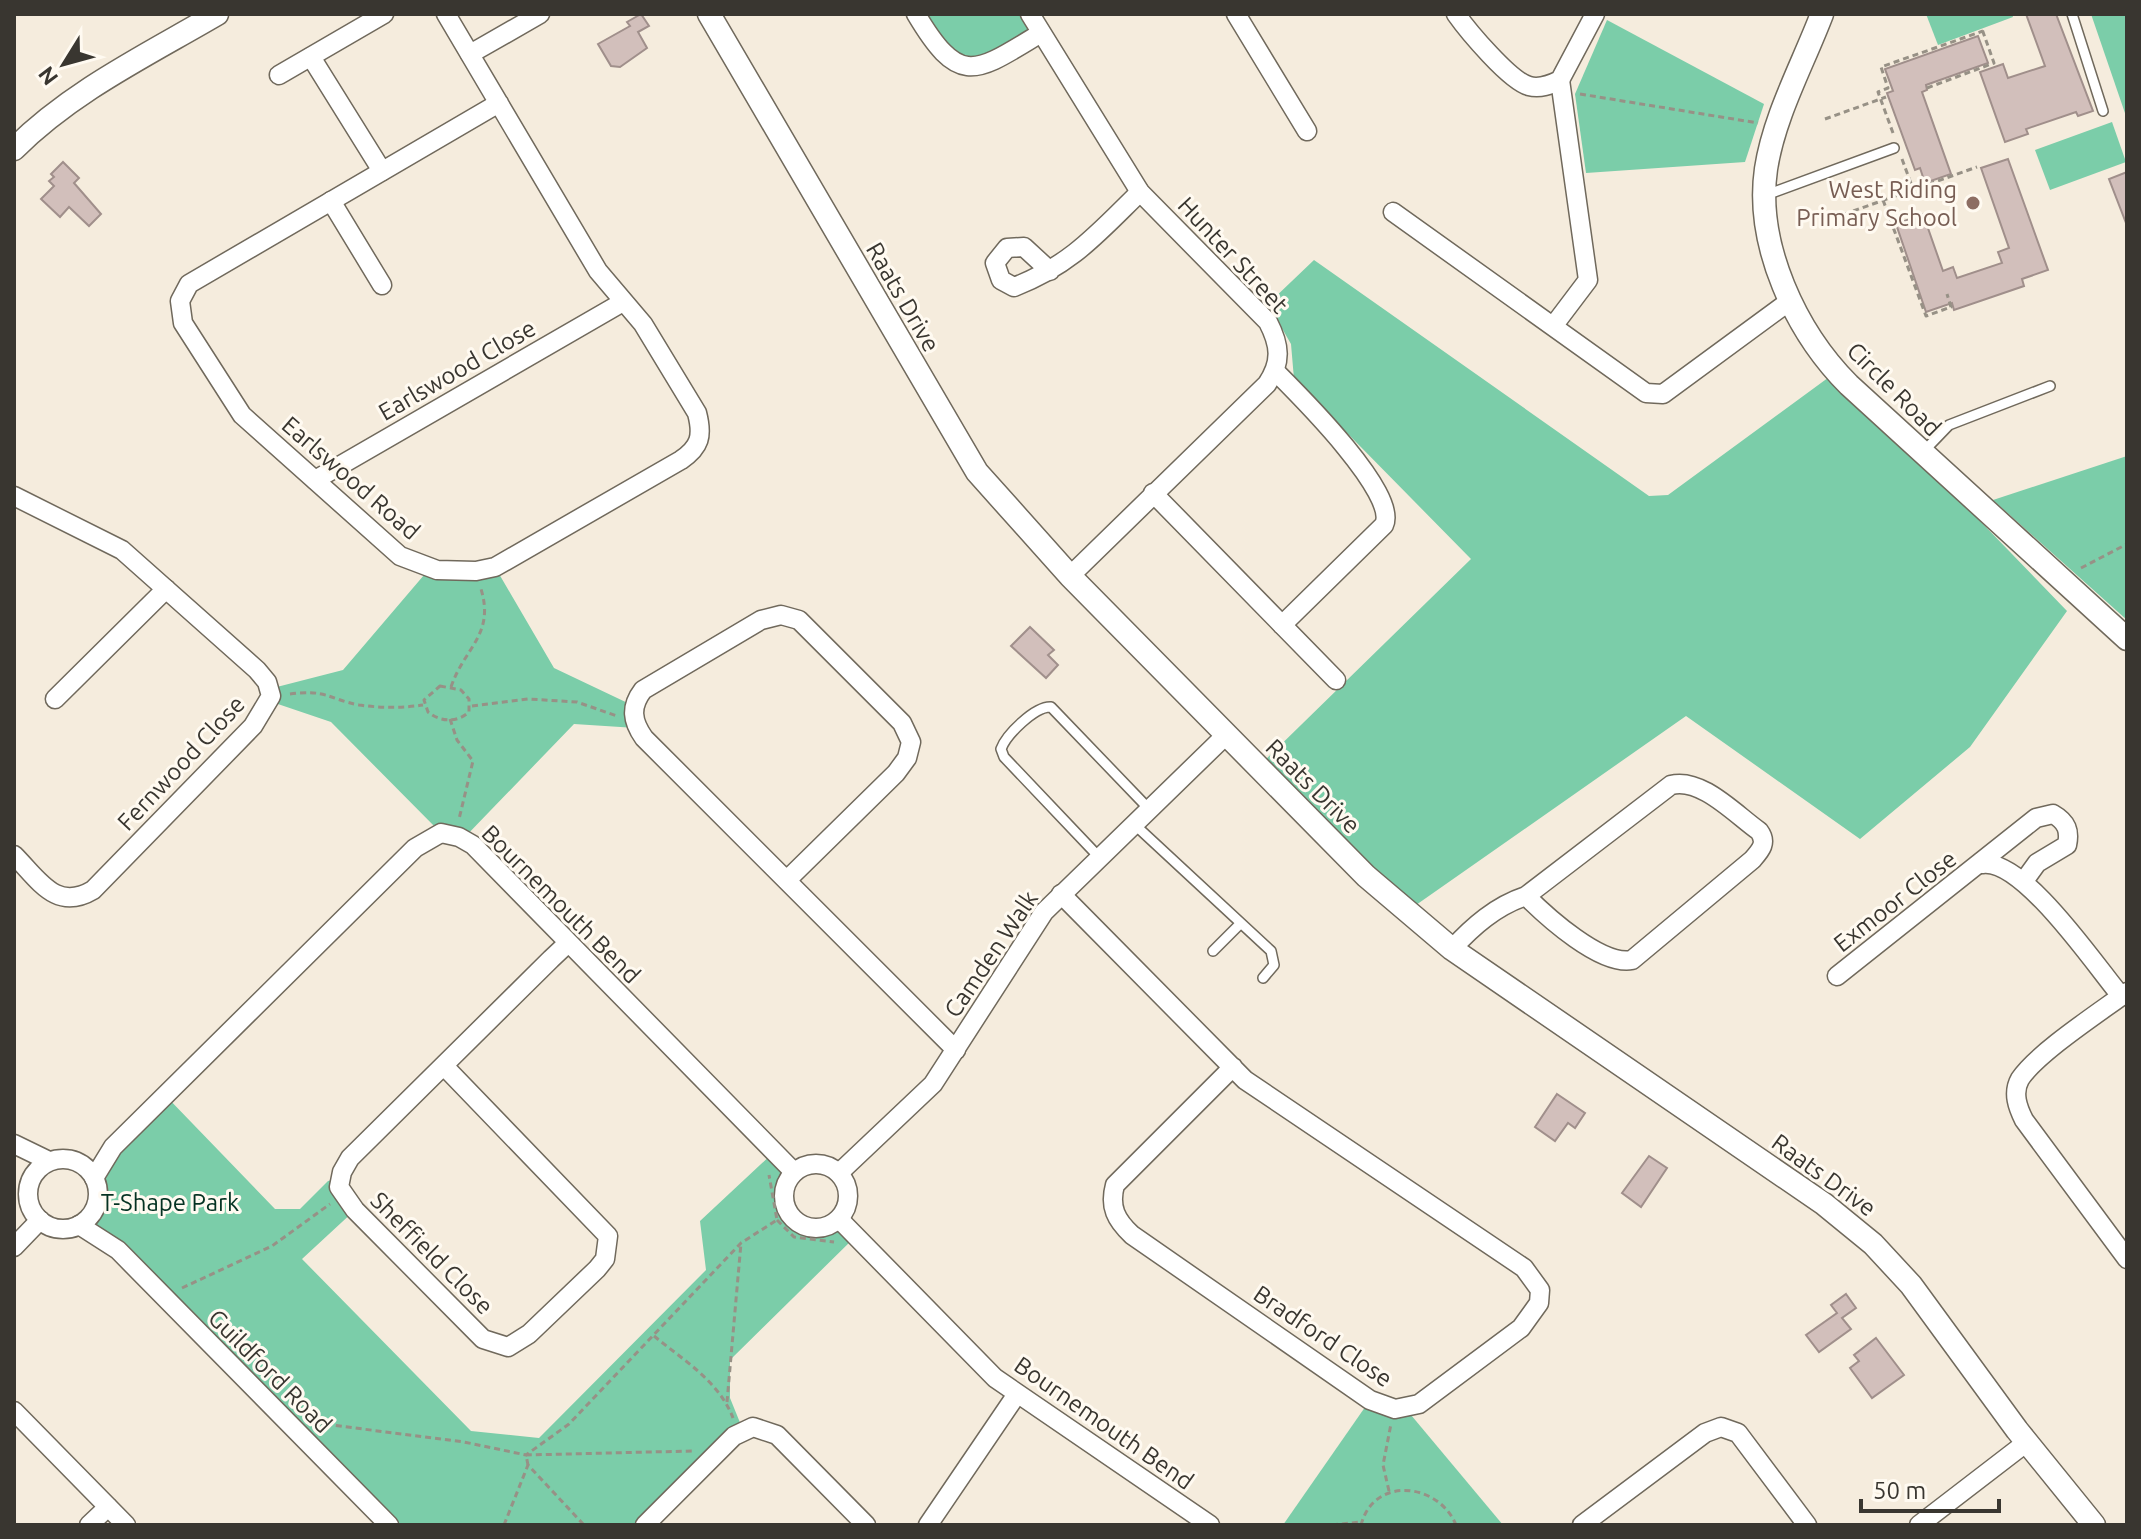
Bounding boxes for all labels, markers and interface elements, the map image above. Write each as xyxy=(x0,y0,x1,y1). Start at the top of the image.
north arrow xyxy=(24,24,104,104)
text: N xyxy=(33,62,63,90)
place label: West Riding Primary School xyxy=(1796,176,1957,231)
street label: Hunter Street xyxy=(1173,192,1294,319)
marker: West Riding Primary School xyxy=(1964,194,1982,212)
street label: Raats Drive xyxy=(861,238,945,356)
street label: Earlswood Close xyxy=(374,314,540,426)
street label: Circle Road xyxy=(1842,337,1946,441)
street label: Earlswood Road xyxy=(277,411,425,545)
street label: Fernwood Close xyxy=(112,690,250,836)
street label: Raats Drive xyxy=(1260,733,1366,839)
street label: Bournemouth Bend xyxy=(476,819,646,989)
street label: Exmoor Close xyxy=(1828,845,1962,957)
street label: Camden Walk xyxy=(939,886,1043,1022)
street label: Raats Drive xyxy=(1767,1128,1881,1222)
street label: Sheffield Close xyxy=(365,1186,499,1320)
park label: T-Shape Park xyxy=(101,1189,239,1216)
street label: Bradford Close xyxy=(1249,1280,1397,1392)
street label: Guildford Road xyxy=(203,1304,337,1438)
street label: Bournemouth Bend xyxy=(1009,1351,1199,1495)
scale bar xyxy=(1861,1463,1999,1513)
text: 50 m xyxy=(1873,1477,1926,1504)

